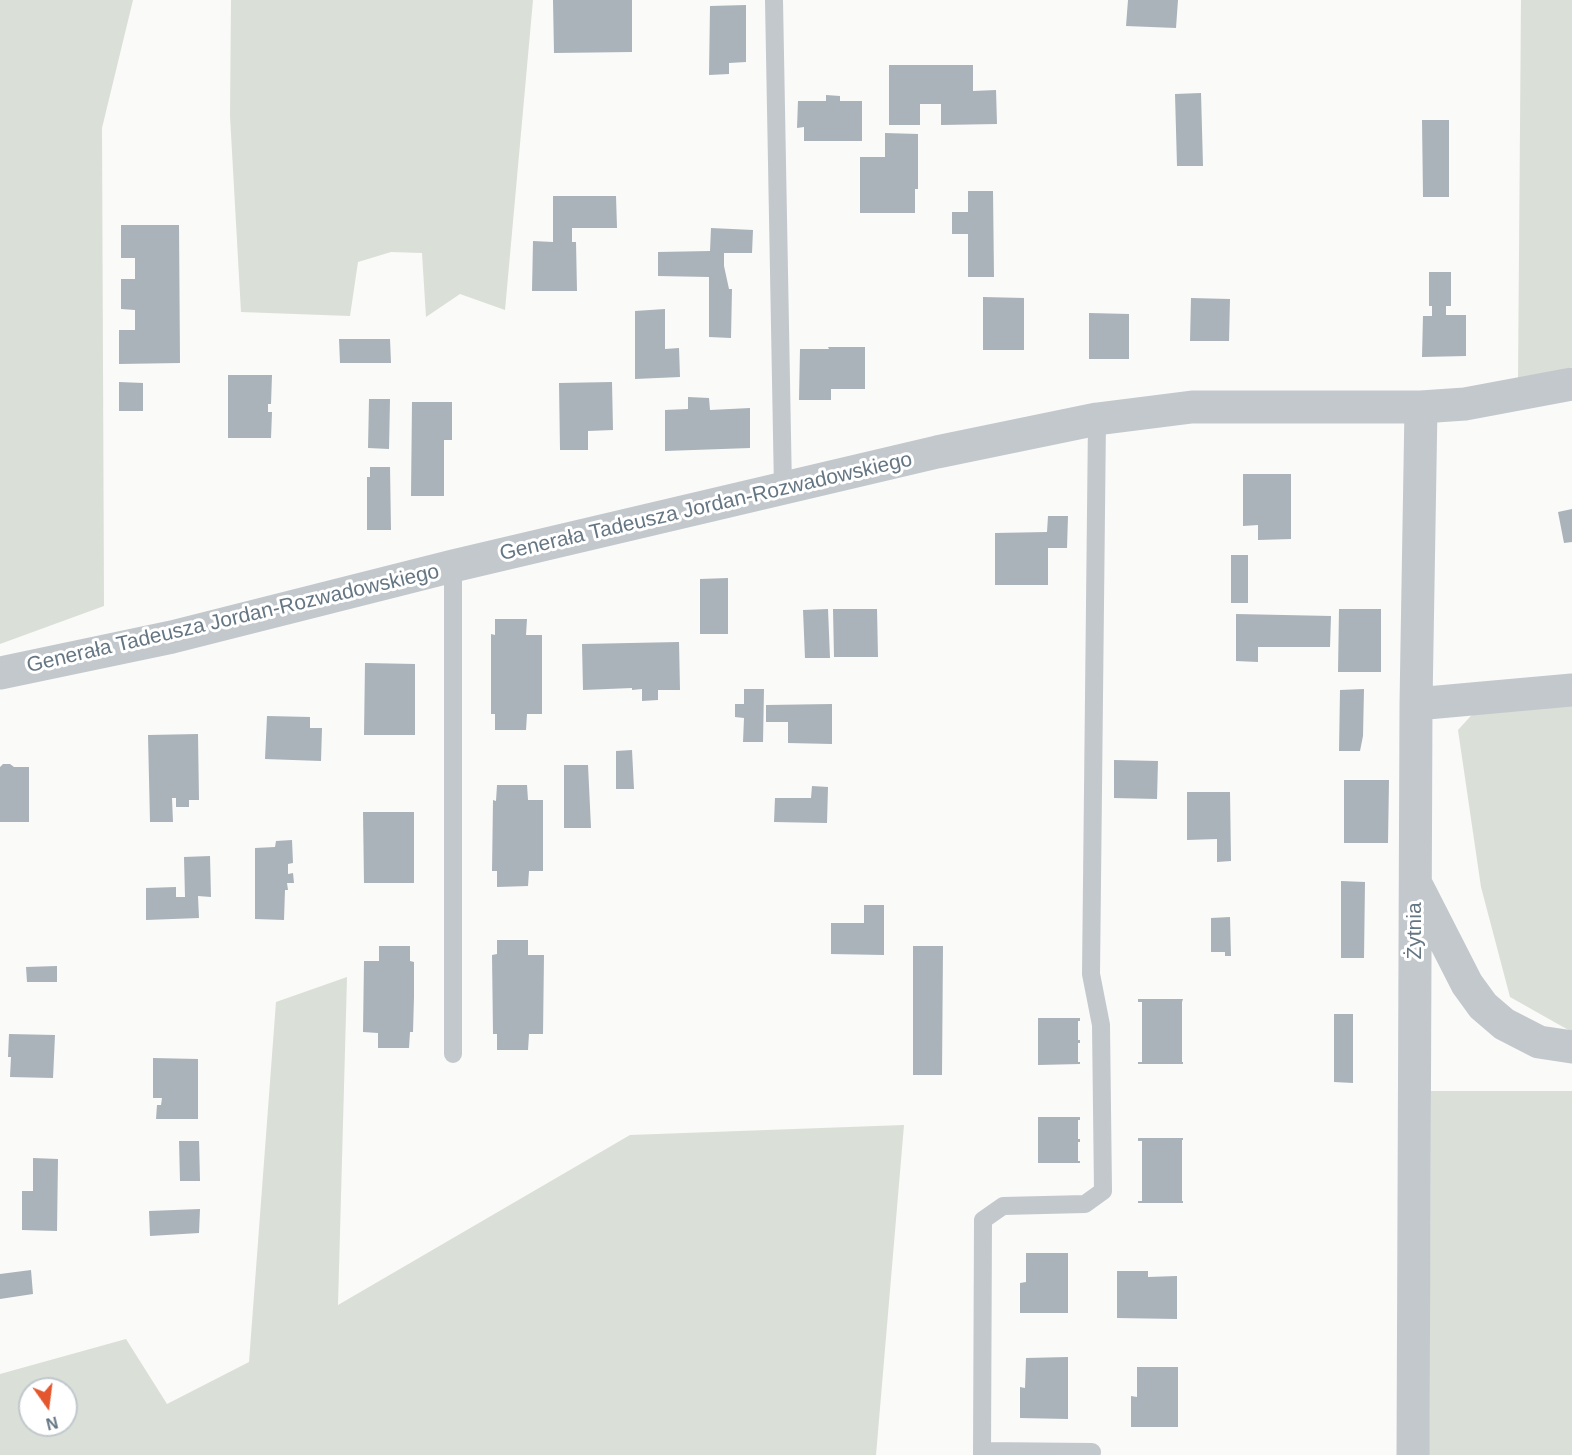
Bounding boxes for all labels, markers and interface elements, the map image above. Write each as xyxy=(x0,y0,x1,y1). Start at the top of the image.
street label: Generała Tadeusza Jordan-Rozwadowskiego xyxy=(497,447,915,567)
street label: Generała Tadeusza Jordan-Rozwadowskiego xyxy=(24,559,442,679)
street label: Żytnia xyxy=(1402,902,1428,960)
north arrow xyxy=(18,1377,78,1437)
text: N xyxy=(44,1413,60,1433)

